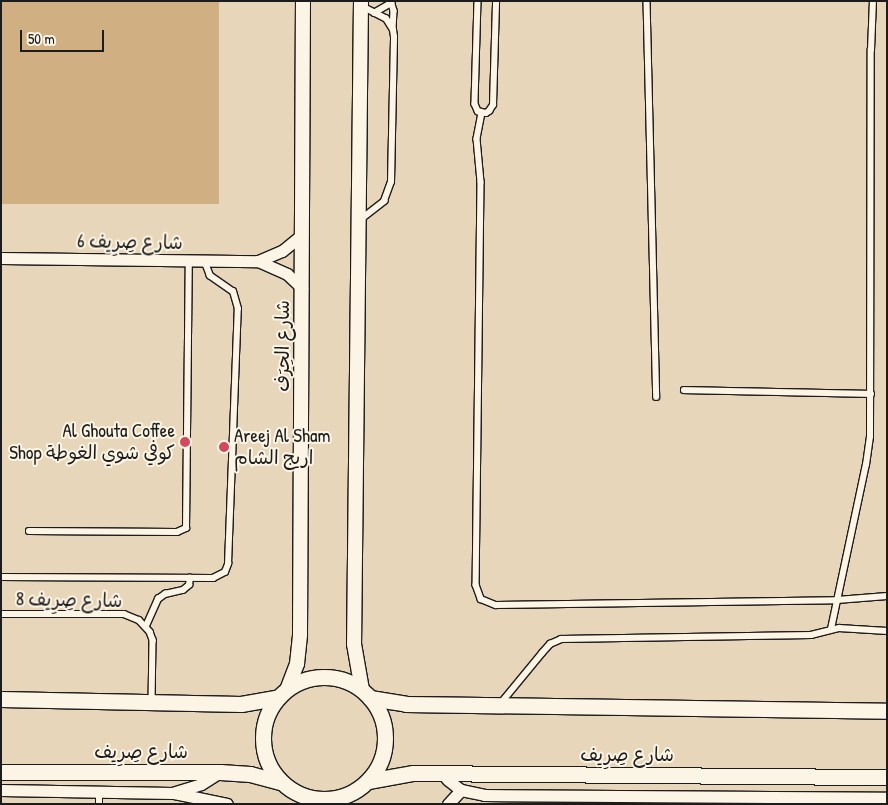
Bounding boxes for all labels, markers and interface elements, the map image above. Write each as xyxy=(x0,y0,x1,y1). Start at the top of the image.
scale bar xyxy=(22,20,106,52)
text: 50 m xyxy=(28,28,55,49)
street label: شارع صِرِيف 6 xyxy=(77,230,183,254)
street label: شارع الحِرَف xyxy=(272,300,294,392)
place label: Al Ghouta Coffee Shop كوفي شوي الغوطة xyxy=(9,420,175,464)
place label: Areej Al Sham اريج الشام xyxy=(234,425,330,469)
marker: Al Ghouta Coffee Shop كوفي شوي الغوطة xyxy=(179,436,191,448)
marker: Areej Al Sham اريج الشام xyxy=(218,441,230,453)
street label: شارع صِرِيف 8 xyxy=(16,588,122,612)
street label: شارع صِرِيف xyxy=(94,741,188,763)
street label: شارع صِرِيف xyxy=(580,744,674,766)

